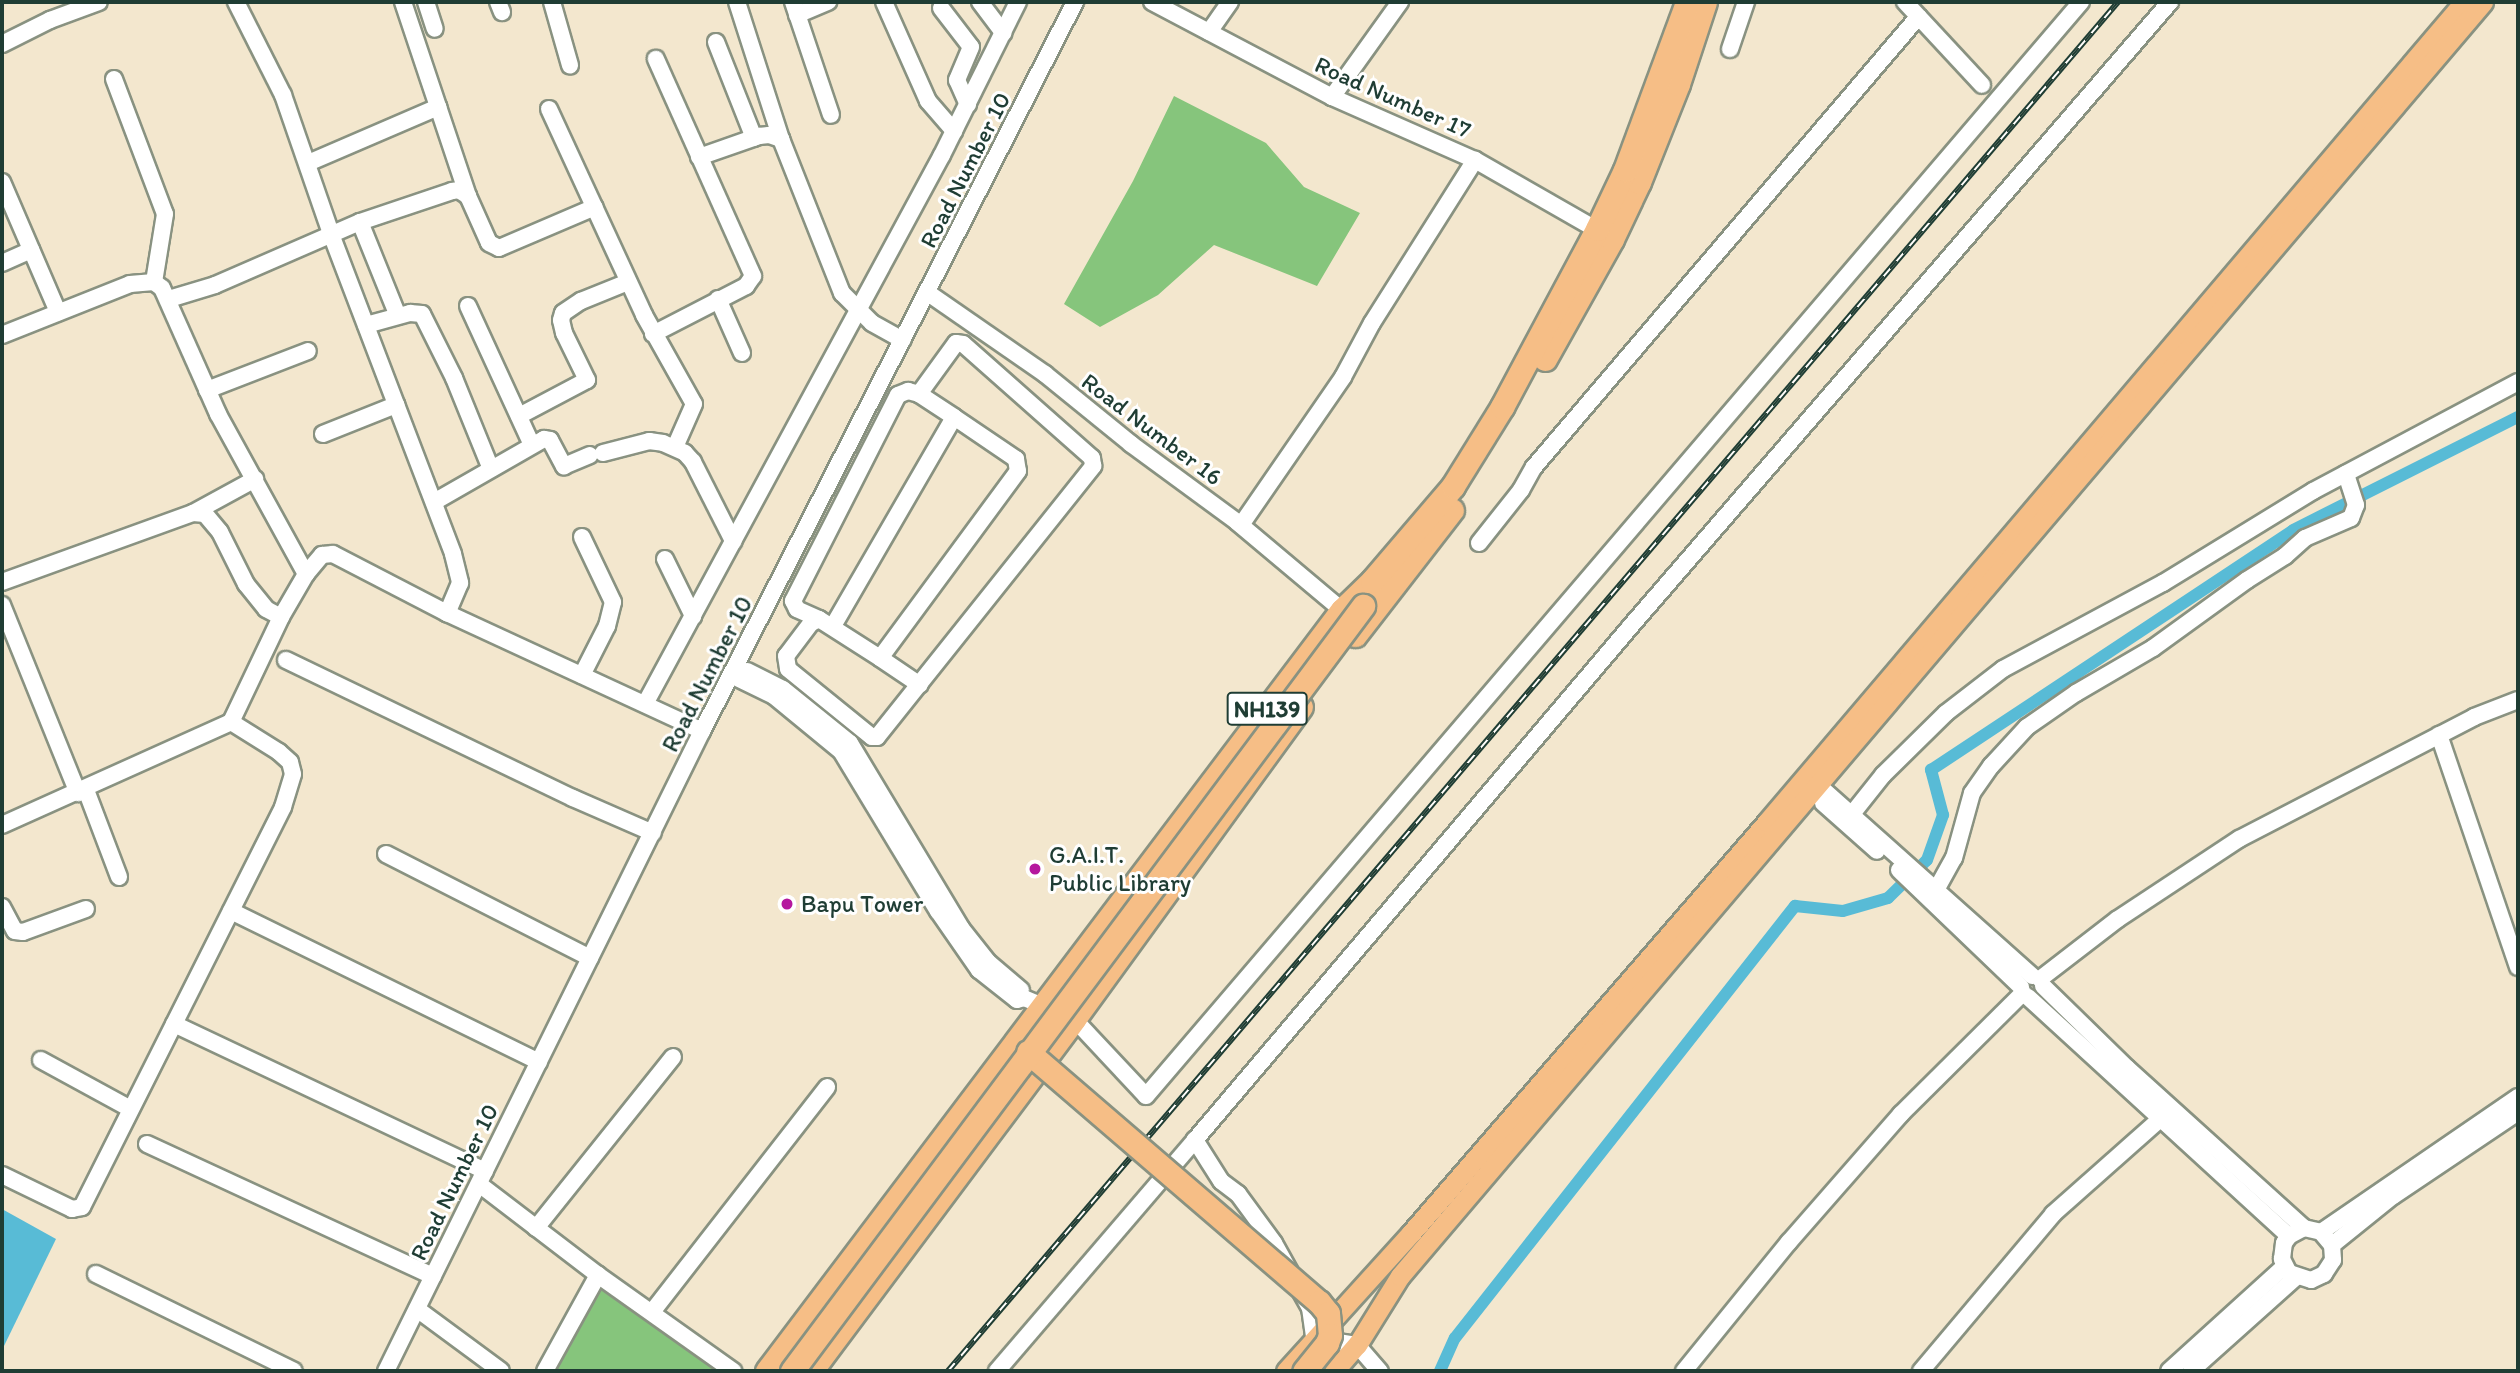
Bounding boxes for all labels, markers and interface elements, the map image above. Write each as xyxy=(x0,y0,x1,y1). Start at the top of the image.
street label: Road Number 17 xyxy=(1310,50,1476,144)
street label: Road Number 10 xyxy=(913,87,1017,253)
street label: Road Number 16 xyxy=(1076,367,1228,491)
street label: Road Number 10 xyxy=(655,591,759,757)
road number: NH139 xyxy=(1225,690,1309,729)
place label: G.A.I.T. Public Library xyxy=(1049,841,1190,897)
marker: G.A.I.T. Public Library xyxy=(1027,861,1043,877)
place label: Bapu Tower xyxy=(801,890,920,918)
marker: Bapu Tower xyxy=(779,896,795,912)
street label: Road Number 10 xyxy=(403,1099,505,1265)

